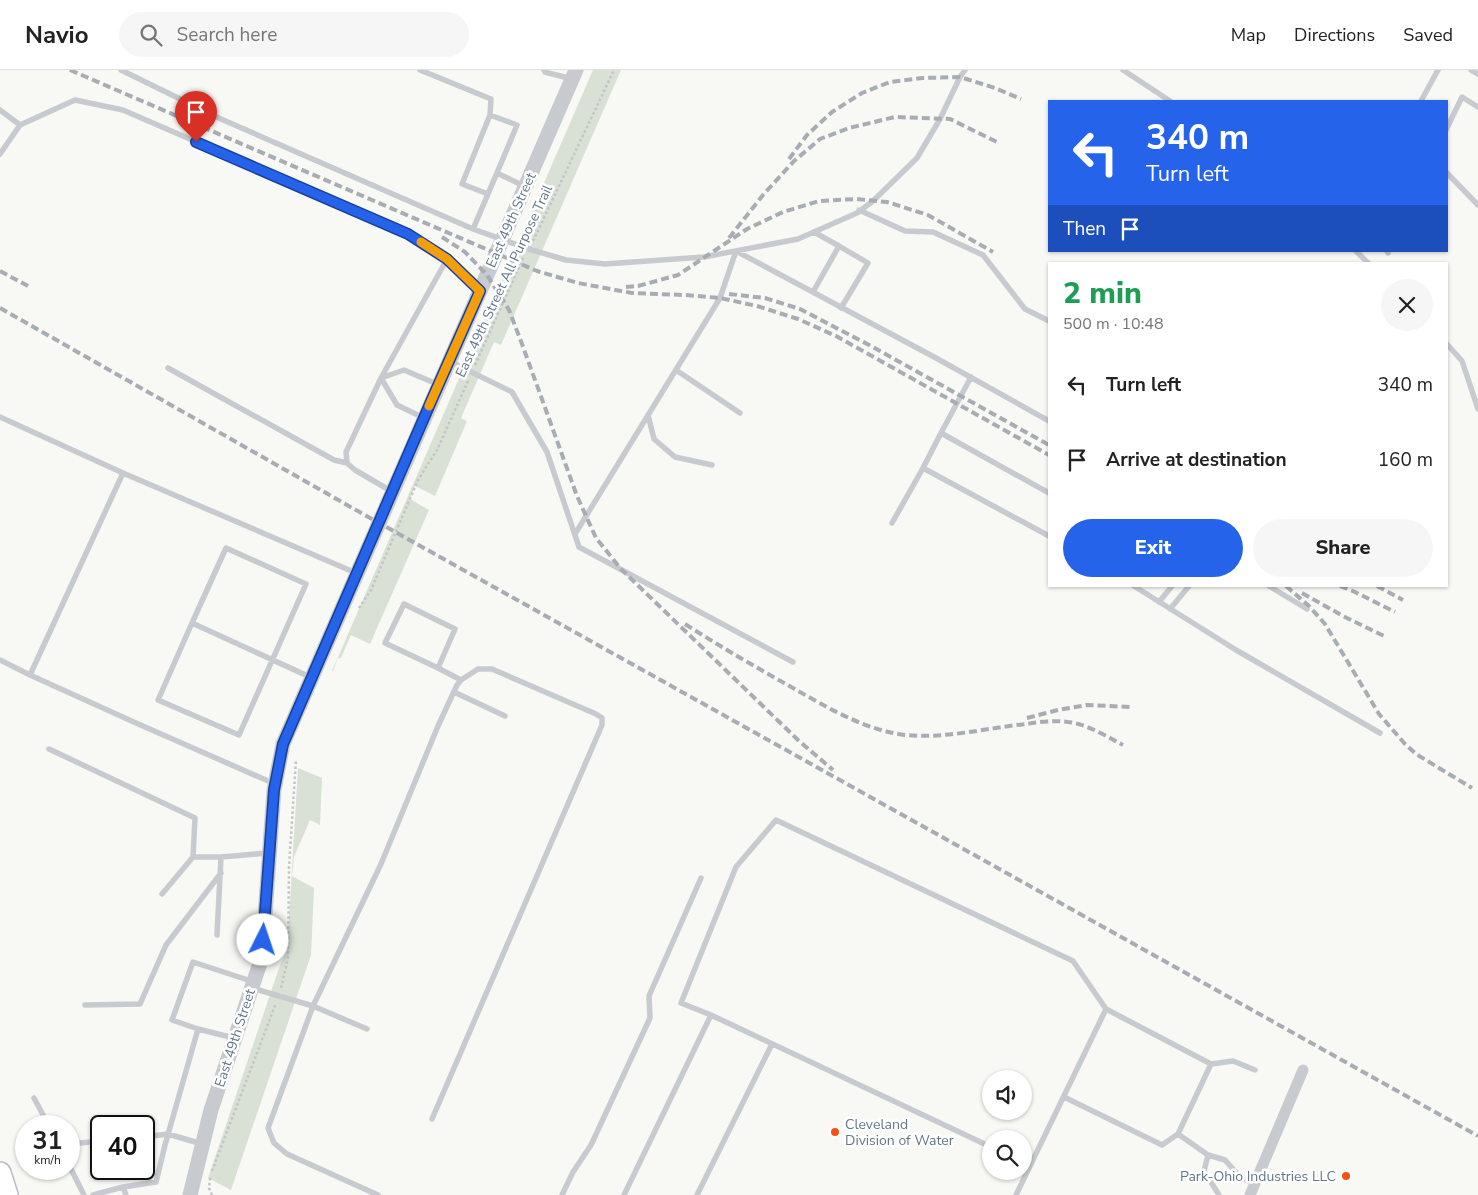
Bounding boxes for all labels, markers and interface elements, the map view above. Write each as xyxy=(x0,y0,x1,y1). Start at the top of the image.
search box xyxy=(119,12,469,57)
text: Navio xyxy=(25,19,89,51)
icon: search xyxy=(137,21,165,49)
text: Search here xyxy=(177,22,277,48)
text: Map xyxy=(1231,23,1266,47)
text: Directions xyxy=(1294,23,1375,47)
text: Saved xyxy=(1403,23,1453,47)
pin xyxy=(175,91,217,142)
icon: arrive xyxy=(182,98,210,126)
text: 340 m xyxy=(1146,114,1249,161)
icon: left xyxy=(1063,120,1128,185)
text: Turn left xyxy=(1146,159,1229,189)
street label: East 49th Street xyxy=(482,169,540,270)
street label: East 49th Street All Purpose Trail xyxy=(451,181,557,380)
icon: arrive xyxy=(1116,215,1144,243)
text: Then xyxy=(1063,216,1106,242)
text: 2 min xyxy=(1063,273,1142,314)
button: close xyxy=(1381,279,1433,331)
text: 500 m · 10:48 xyxy=(1063,313,1164,335)
icon: left xyxy=(1063,371,1091,399)
text: Turn left xyxy=(1106,372,1181,398)
text: 340 m xyxy=(1378,372,1433,398)
icon: arrive xyxy=(1063,446,1091,474)
text: Arrive at destination xyxy=(1106,447,1287,473)
text: 160 m xyxy=(1378,447,1433,473)
button: Exit xyxy=(1063,519,1243,577)
button: Share xyxy=(1253,519,1433,577)
position arrow xyxy=(236,913,288,965)
street label: East 49th Street xyxy=(210,986,260,1089)
map controls xyxy=(982,1070,1032,1180)
button: sound xyxy=(982,1070,1032,1120)
speed limit sign: 40 xyxy=(90,1115,155,1180)
place label: Cleveland Division of Water xyxy=(845,1115,954,1150)
text: 31 xyxy=(32,1124,63,1158)
marker: Cleveland Division of Water xyxy=(829,1126,841,1138)
button: search xyxy=(982,1130,1032,1180)
text: km/h xyxy=(34,1152,61,1168)
place label: Park-Ohio Industries LLC xyxy=(1180,1167,1336,1186)
marker: Park-Ohio Industries LLC xyxy=(1340,1170,1352,1182)

